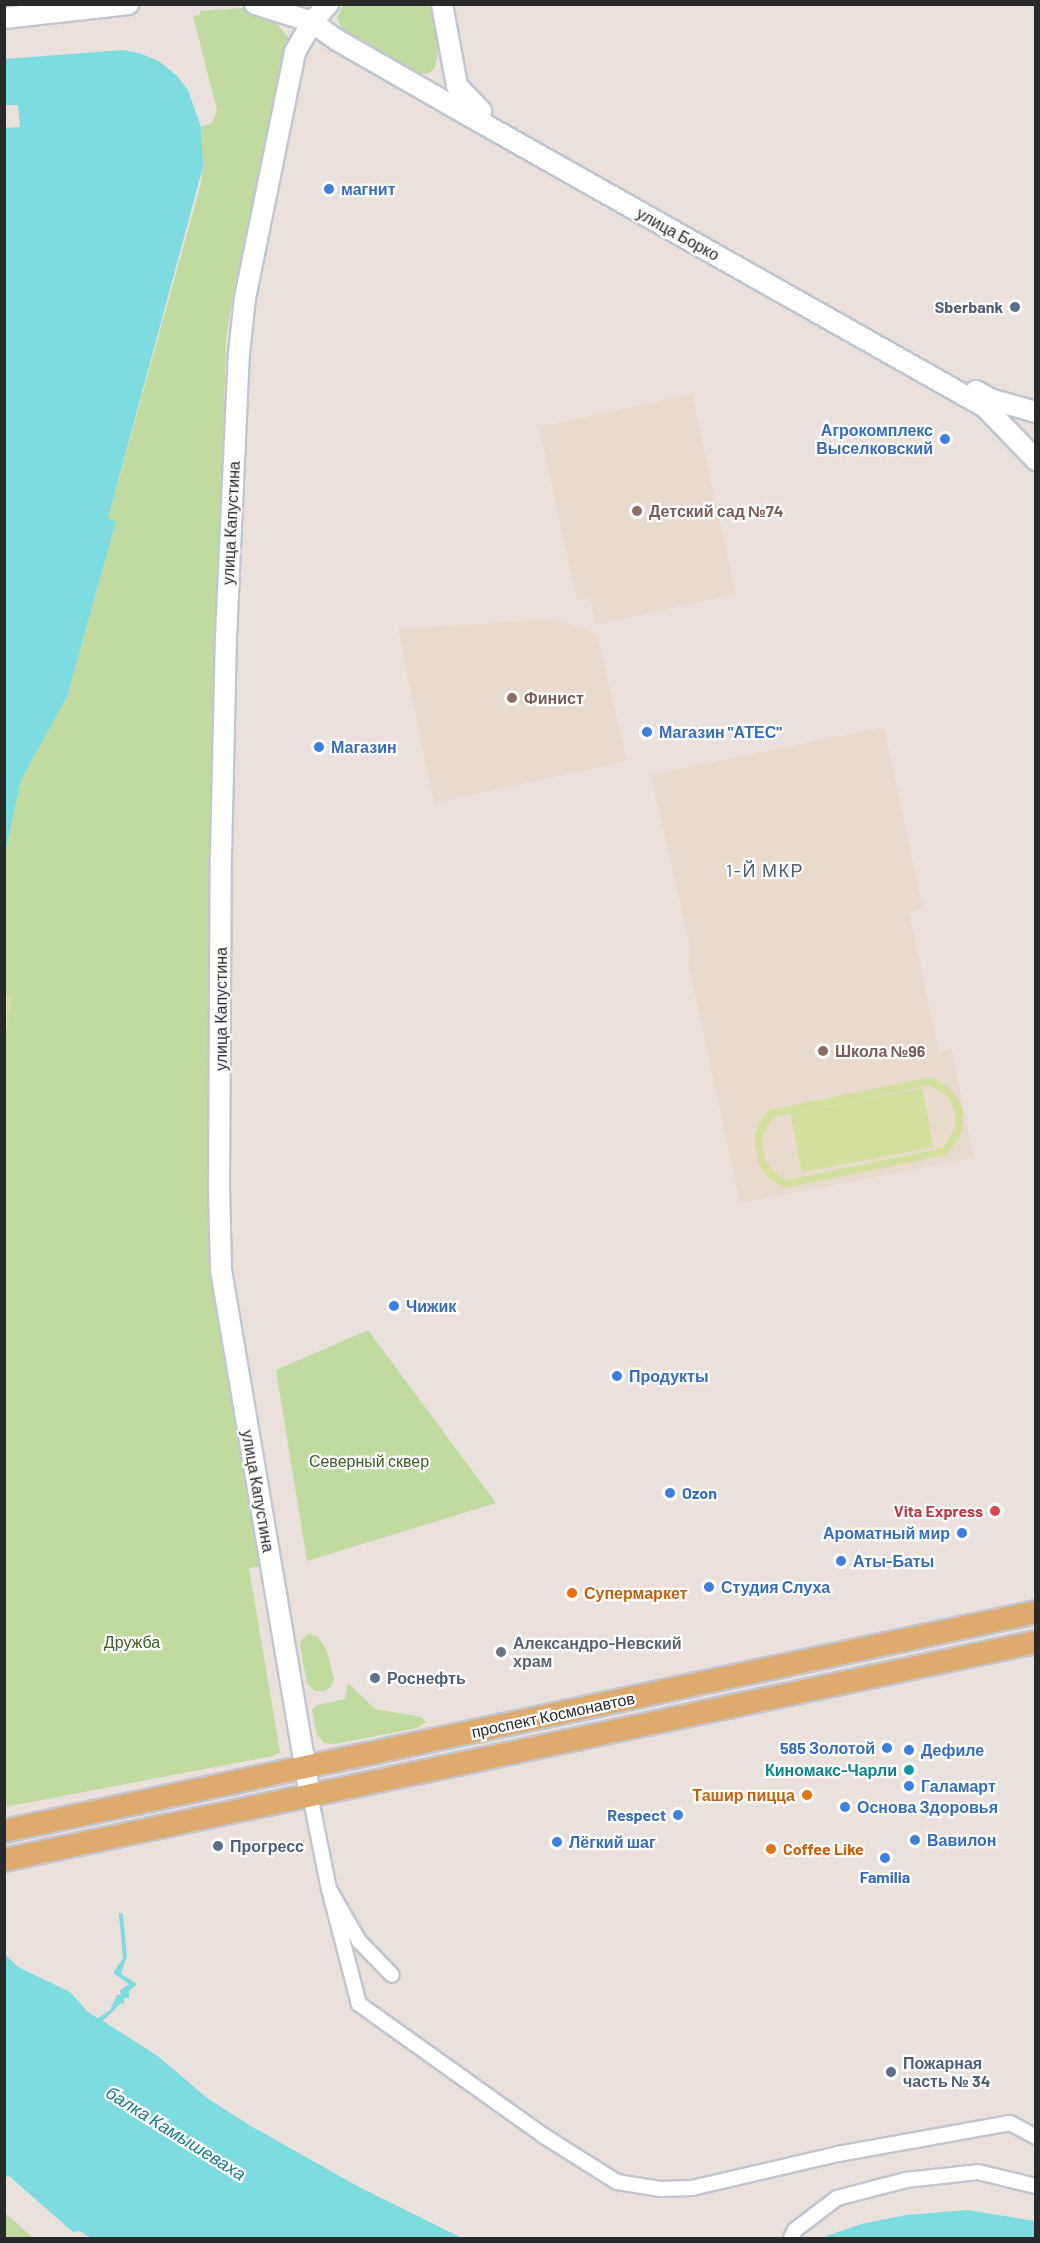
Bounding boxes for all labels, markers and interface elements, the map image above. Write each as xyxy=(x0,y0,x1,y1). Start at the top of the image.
place label: магнит xyxy=(341,179,396,199)
marker: магнит xyxy=(322,182,336,196)
street label: улица Борко xyxy=(633,203,723,265)
place label: Sberbank xyxy=(935,297,1003,317)
marker: Sberbank xyxy=(1008,300,1022,314)
place label: Агрокомплекс Выселковский xyxy=(816,420,933,458)
marker: Агрокомплекс Выселковский xyxy=(938,432,952,446)
street label: улица Капустина xyxy=(218,461,244,585)
place label: Детский сад №74 xyxy=(649,501,783,521)
marker: Детский сад №74 xyxy=(630,504,644,518)
place label: Финист xyxy=(524,688,584,708)
marker: Финист xyxy=(505,691,519,705)
place label: Магазин "АТЕС" xyxy=(659,722,782,742)
marker: Магазин "АТЕС" xyxy=(640,725,654,739)
place label: Магазин xyxy=(331,737,397,757)
marker: Магазин xyxy=(312,740,326,754)
district label: 1-Й МКР xyxy=(726,859,804,881)
street label: улица Капустина xyxy=(211,947,231,1071)
place label: Школа №96 xyxy=(835,1041,925,1061)
marker: Школа №96 xyxy=(816,1044,830,1058)
place label: Чижик xyxy=(406,1296,456,1316)
marker: Чижик xyxy=(387,1299,401,1313)
place label: Продукты xyxy=(629,1366,709,1386)
marker: Продукты xyxy=(610,1369,624,1383)
street label: улица Капустина xyxy=(238,1428,278,1554)
park label: Северный сквер xyxy=(309,1451,429,1471)
place label: Ozon xyxy=(682,1483,717,1503)
marker: Ozon xyxy=(663,1486,677,1500)
place label: Vita Express xyxy=(894,1501,983,1521)
marker: Vita Express xyxy=(988,1504,1002,1518)
place label: Ароматный мир xyxy=(823,1523,950,1543)
marker: Ароматный мир xyxy=(955,1526,969,1540)
place label: Аты-Баты xyxy=(853,1551,934,1571)
marker: Аты-Баты xyxy=(834,1554,848,1568)
place label: Студия Слуха xyxy=(721,1577,830,1597)
marker: Студия Слуха xyxy=(702,1580,716,1594)
place label: Супермаркет xyxy=(584,1583,687,1603)
marker: Супермаркет xyxy=(565,1586,579,1600)
park label: Дружба xyxy=(104,1632,160,1652)
place label: Александро-Невский храм xyxy=(513,1633,682,1671)
marker: Александро-Невский храм xyxy=(494,1645,508,1659)
place label: Роснефть xyxy=(387,1668,466,1688)
marker: Роснефть xyxy=(368,1671,382,1685)
street label: проспект Космонавтов xyxy=(470,1688,636,1742)
place label: 585 Золотой xyxy=(780,1738,875,1758)
place label: Дефиле xyxy=(921,1740,984,1760)
marker: 585 Золотой xyxy=(880,1741,894,1755)
marker: Дефиле xyxy=(902,1743,916,1757)
place label: Киномакс-Чарли xyxy=(765,1760,897,1780)
marker: Киномакс-Чарли xyxy=(902,1763,916,1777)
place label: Галамарт xyxy=(921,1776,996,1796)
marker: Галамарт xyxy=(902,1779,916,1793)
place label: Ташир пицца xyxy=(692,1785,795,1805)
marker: Ташир пицца xyxy=(800,1788,814,1802)
place label: Основа Здоровья xyxy=(857,1797,998,1817)
marker: Основа Здоровья xyxy=(838,1800,852,1814)
place label: Respect xyxy=(607,1805,666,1825)
marker: Respect xyxy=(671,1808,685,1822)
place label: Вавилон xyxy=(927,1830,997,1850)
place label: Лёгкий шаг xyxy=(569,1832,656,1852)
marker: Вавилон xyxy=(908,1833,922,1847)
marker: Лёгкий шаг xyxy=(550,1835,564,1849)
place label: Прогресс xyxy=(230,1836,304,1856)
marker: Прогресс xyxy=(211,1839,225,1853)
place label: Coffee Like xyxy=(783,1839,864,1859)
marker: Coffee Like xyxy=(764,1842,778,1856)
marker: Familia xyxy=(878,1851,892,1865)
place label: Familia xyxy=(860,1867,910,1887)
place label: Пожарная часть № 34 xyxy=(903,2053,990,2091)
marker: Пожарная часть № 34 xyxy=(884,2065,898,2079)
water label: балка Камышеваха xyxy=(102,2081,250,2185)

